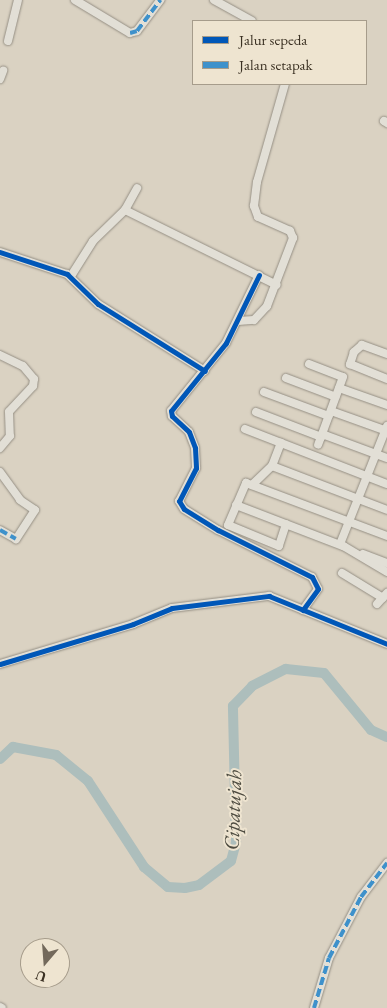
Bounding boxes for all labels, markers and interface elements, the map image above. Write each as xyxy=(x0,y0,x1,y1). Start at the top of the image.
legend xyxy=(192,20,367,85)
text: Jalur sepeda xyxy=(239,30,307,49)
text: Jalan setapak xyxy=(239,55,313,74)
water label: Cipatujah xyxy=(219,769,247,851)
north arrow xyxy=(20,938,70,988)
text: U xyxy=(33,966,48,986)

